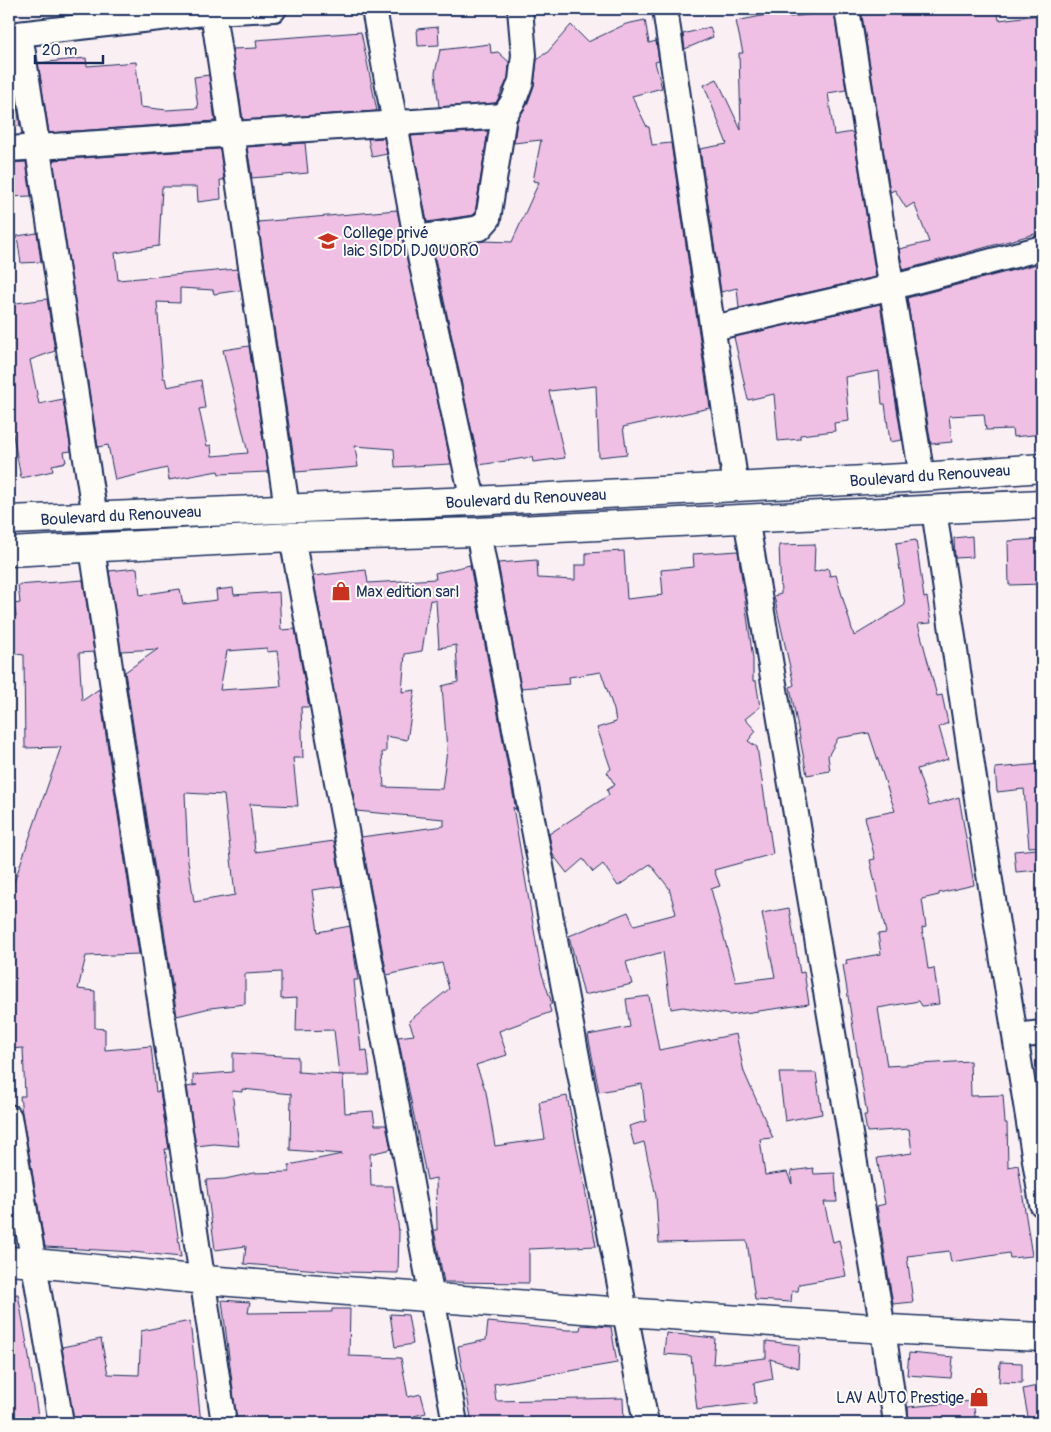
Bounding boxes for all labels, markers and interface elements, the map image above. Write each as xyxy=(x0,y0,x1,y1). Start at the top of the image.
scale bar xyxy=(35,32,102,64)
text: 20 m xyxy=(42,41,77,60)
place label: College privé laic SIDDI DJOUORO xyxy=(343,223,479,261)
school or university icon: College privé laic SIDDI DJOUORO xyxy=(317,230,339,252)
street label: Boulevard du Renouveau xyxy=(849,460,1011,492)
street label: Boulevard du Renouveau xyxy=(445,485,607,513)
street label: Boulevard du Renouveau xyxy=(40,502,202,530)
shop icon: Max edition sarl xyxy=(330,580,352,602)
place label: Max edition sarl xyxy=(356,582,459,602)
shop icon: LAV AUTO Prestige xyxy=(968,1386,990,1408)
place label: LAV AUTO Prestige xyxy=(836,1388,964,1408)

